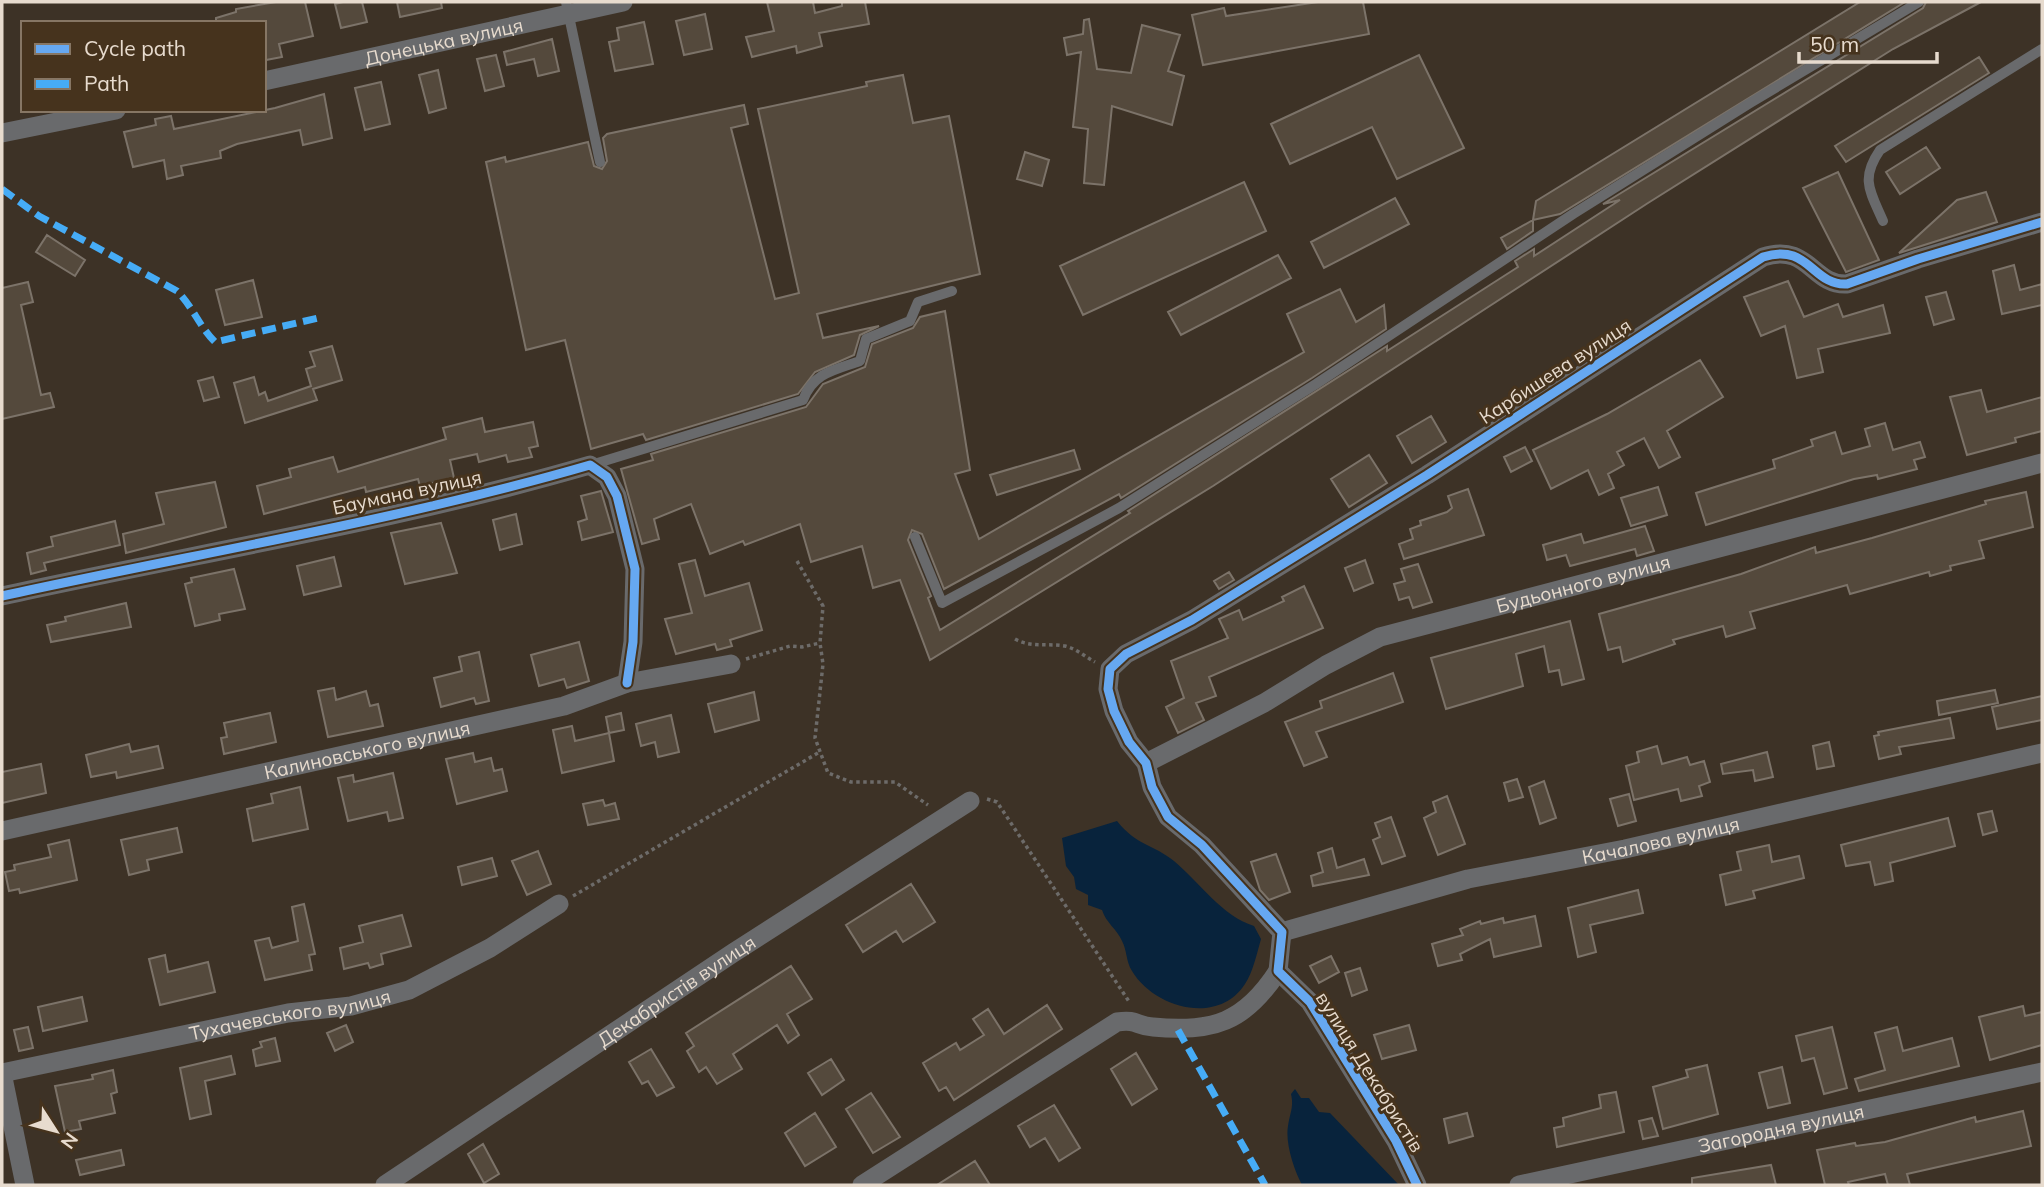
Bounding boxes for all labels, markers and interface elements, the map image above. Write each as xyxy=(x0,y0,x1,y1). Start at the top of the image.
street label: Донецька вулиця xyxy=(362,12,525,71)
legend xyxy=(21,21,266,112)
scale bar xyxy=(1799,21,1937,65)
text: 50 m xyxy=(1810,31,1859,57)
text: Cycle path xyxy=(84,35,186,61)
text: Path xyxy=(84,70,129,96)
street label: Карбишева вулиця xyxy=(1475,313,1635,429)
street label: Баумана вулиця xyxy=(330,464,484,520)
street label: Будьонного вулиця xyxy=(1494,549,1673,618)
street label: Калиновського вулиця xyxy=(262,715,472,784)
street label: Качалова вулиця xyxy=(1580,811,1742,869)
street label: Декабристів вулиця xyxy=(593,930,760,1052)
street label: Тухачевського вулиця xyxy=(187,984,393,1045)
street label: вулиця Декабристів xyxy=(1311,987,1429,1157)
north arrow xyxy=(21,1096,91,1166)
street label: Загородня вулиця xyxy=(1696,1099,1866,1158)
text: N xyxy=(56,1128,84,1154)

